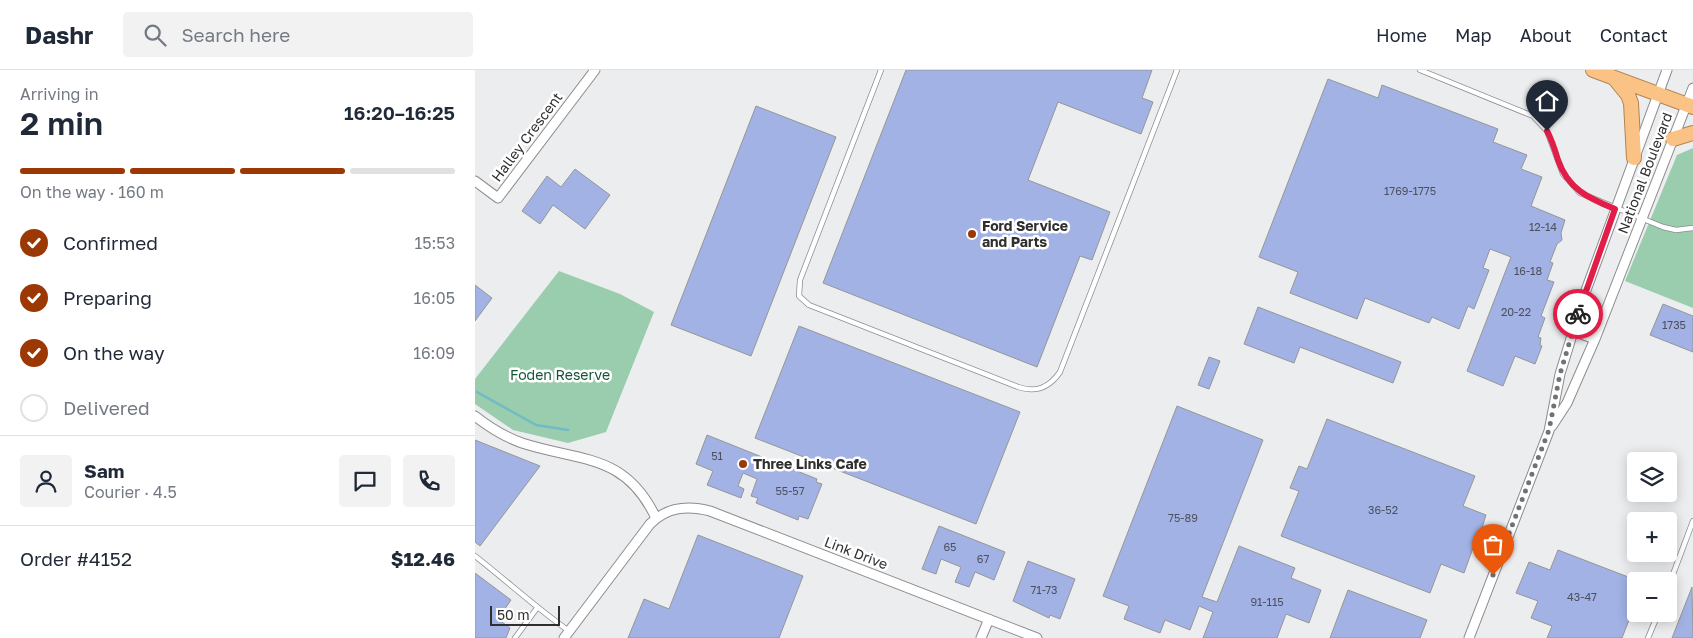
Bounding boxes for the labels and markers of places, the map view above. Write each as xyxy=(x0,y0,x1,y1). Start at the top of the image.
pin xyxy=(1526,80,1568,131)
place label: Ford Service and Parts xyxy=(982,217,1068,250)
marker: Ford Service and Parts xyxy=(966,228,978,240)
place label: Three Links Cafe xyxy=(753,455,867,472)
marker: Three Links Cafe xyxy=(737,458,749,470)
pin xyxy=(1472,524,1514,575)

